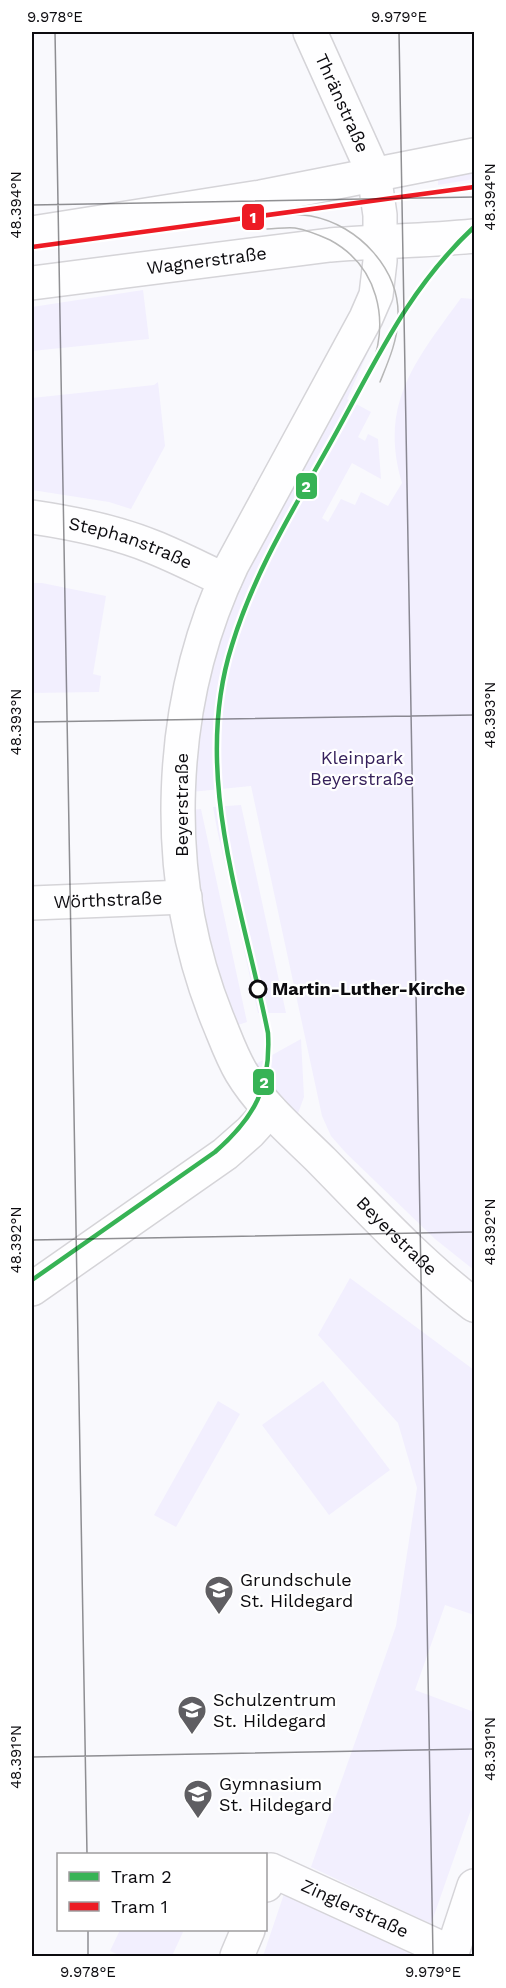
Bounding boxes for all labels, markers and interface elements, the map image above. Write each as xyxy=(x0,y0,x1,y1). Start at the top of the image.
text: 9.978°E xyxy=(27,8,83,26)
text: 9.979°E xyxy=(371,8,427,26)
street label: Thränstraße xyxy=(311,50,374,156)
text: 48.394°N xyxy=(481,163,499,231)
text: 48.394°N xyxy=(7,171,25,239)
line badge: 1 xyxy=(241,203,265,231)
text: 1 xyxy=(250,208,256,227)
street label: Wagnerstraße xyxy=(145,242,268,278)
line badge: 2 xyxy=(295,472,318,500)
text: 2 xyxy=(301,477,311,496)
street label: Stephanstraße xyxy=(67,512,196,573)
text: 48.393°N xyxy=(481,682,499,748)
text: 48.393°N xyxy=(7,689,25,755)
park label: Kleinpark Beyerstraße xyxy=(310,747,414,789)
street label: Beyerstraße xyxy=(171,753,192,857)
street label: Wörthstraße xyxy=(53,887,163,912)
place label: Martin-Luther-Kirche xyxy=(272,978,465,999)
marker: Martin-Luther-Kirche xyxy=(249,980,267,998)
line badge: 2 xyxy=(252,1068,275,1096)
text: 2 xyxy=(259,1073,269,1092)
street label: Beyerstraße xyxy=(352,1192,442,1280)
text: 48.392°N xyxy=(481,1198,499,1266)
text: 48.392°N xyxy=(7,1206,25,1274)
place label: Grundschule St. Hildegard xyxy=(240,1569,353,1611)
school or university icon: Grundschule St. Hildegard xyxy=(203,1574,235,1616)
place label: Schulzentrum St. Hildegard xyxy=(213,1689,336,1731)
school or university icon: Schulzentrum St. Hildegard xyxy=(176,1694,208,1736)
text: 48.391°N xyxy=(481,1717,499,1781)
text: 48.391°N xyxy=(7,1725,25,1789)
place label: Gymnasium St. Hildegard xyxy=(219,1773,332,1815)
school or university icon: Gymnasium St. Hildegard xyxy=(182,1778,214,1820)
legend xyxy=(57,1853,267,1931)
text: Tram 2 xyxy=(111,1866,172,1887)
street label: Zinglerstraße xyxy=(298,1874,412,1942)
text: Tram 1 xyxy=(111,1896,168,1917)
text: 9.978°E xyxy=(60,1963,116,1981)
text: 9.979°E xyxy=(405,1963,461,1981)

